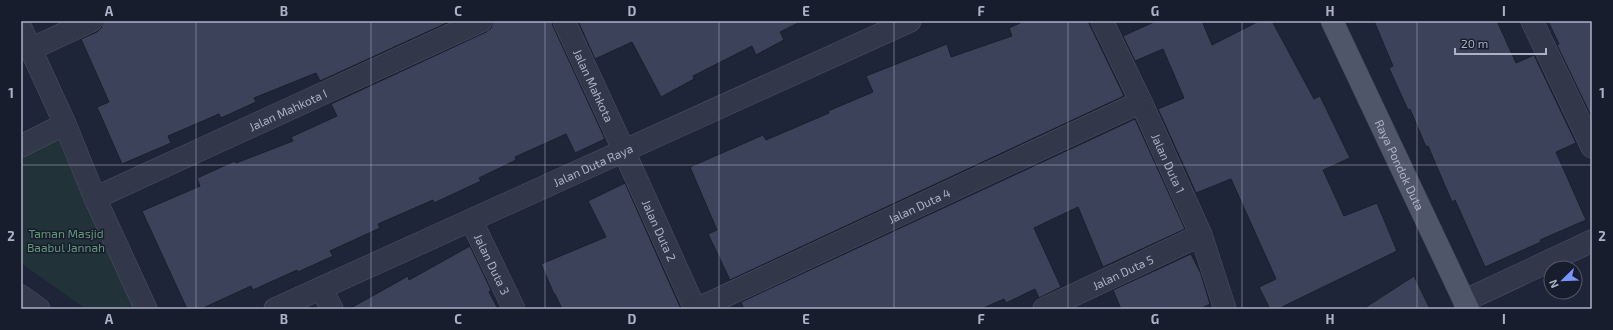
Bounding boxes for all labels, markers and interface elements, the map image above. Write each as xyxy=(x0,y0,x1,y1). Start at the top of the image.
text: A xyxy=(105,3,114,19)
text: B xyxy=(280,3,288,19)
text: C xyxy=(454,3,462,19)
text: D xyxy=(628,3,637,19)
text: E xyxy=(802,3,810,19)
text: F xyxy=(977,3,985,19)
text: G xyxy=(1151,3,1159,19)
text: H xyxy=(1326,3,1335,19)
text: I xyxy=(1502,3,1506,19)
scale bar xyxy=(1455,30,1546,56)
text: 20 m xyxy=(1461,36,1488,50)
street label: Jalan Mahkota xyxy=(571,47,617,124)
text: 1 xyxy=(8,85,14,101)
text: 1 xyxy=(1599,85,1605,101)
street label: Jalan Mahkota I xyxy=(246,86,329,134)
street label: Raya Pondok Duta xyxy=(1372,117,1427,212)
street label: Jalan Duta 1 xyxy=(1149,131,1188,195)
street label: Jalan Duta Raya xyxy=(551,141,635,189)
street label: Jalan Duta 4 xyxy=(886,185,952,226)
street label: Jalan Duta 2 xyxy=(640,197,680,263)
park label: Taman Masjid Baabul Jannah xyxy=(27,226,105,254)
text: 2 xyxy=(7,228,15,244)
text: 2 xyxy=(1598,228,1606,244)
street label: Jalan Duta 3 xyxy=(472,231,513,297)
street label: Jalan Duta 5 xyxy=(1090,252,1155,292)
north arrow xyxy=(1543,260,1583,300)
text: N xyxy=(1546,278,1561,290)
text: A xyxy=(105,311,114,327)
text: B xyxy=(280,311,288,327)
text: C xyxy=(454,311,462,327)
text: D xyxy=(628,311,637,327)
text: E xyxy=(802,311,810,327)
text: F xyxy=(977,311,985,327)
text: G xyxy=(1151,311,1159,327)
text: H xyxy=(1326,311,1335,327)
text: I xyxy=(1502,311,1506,327)

